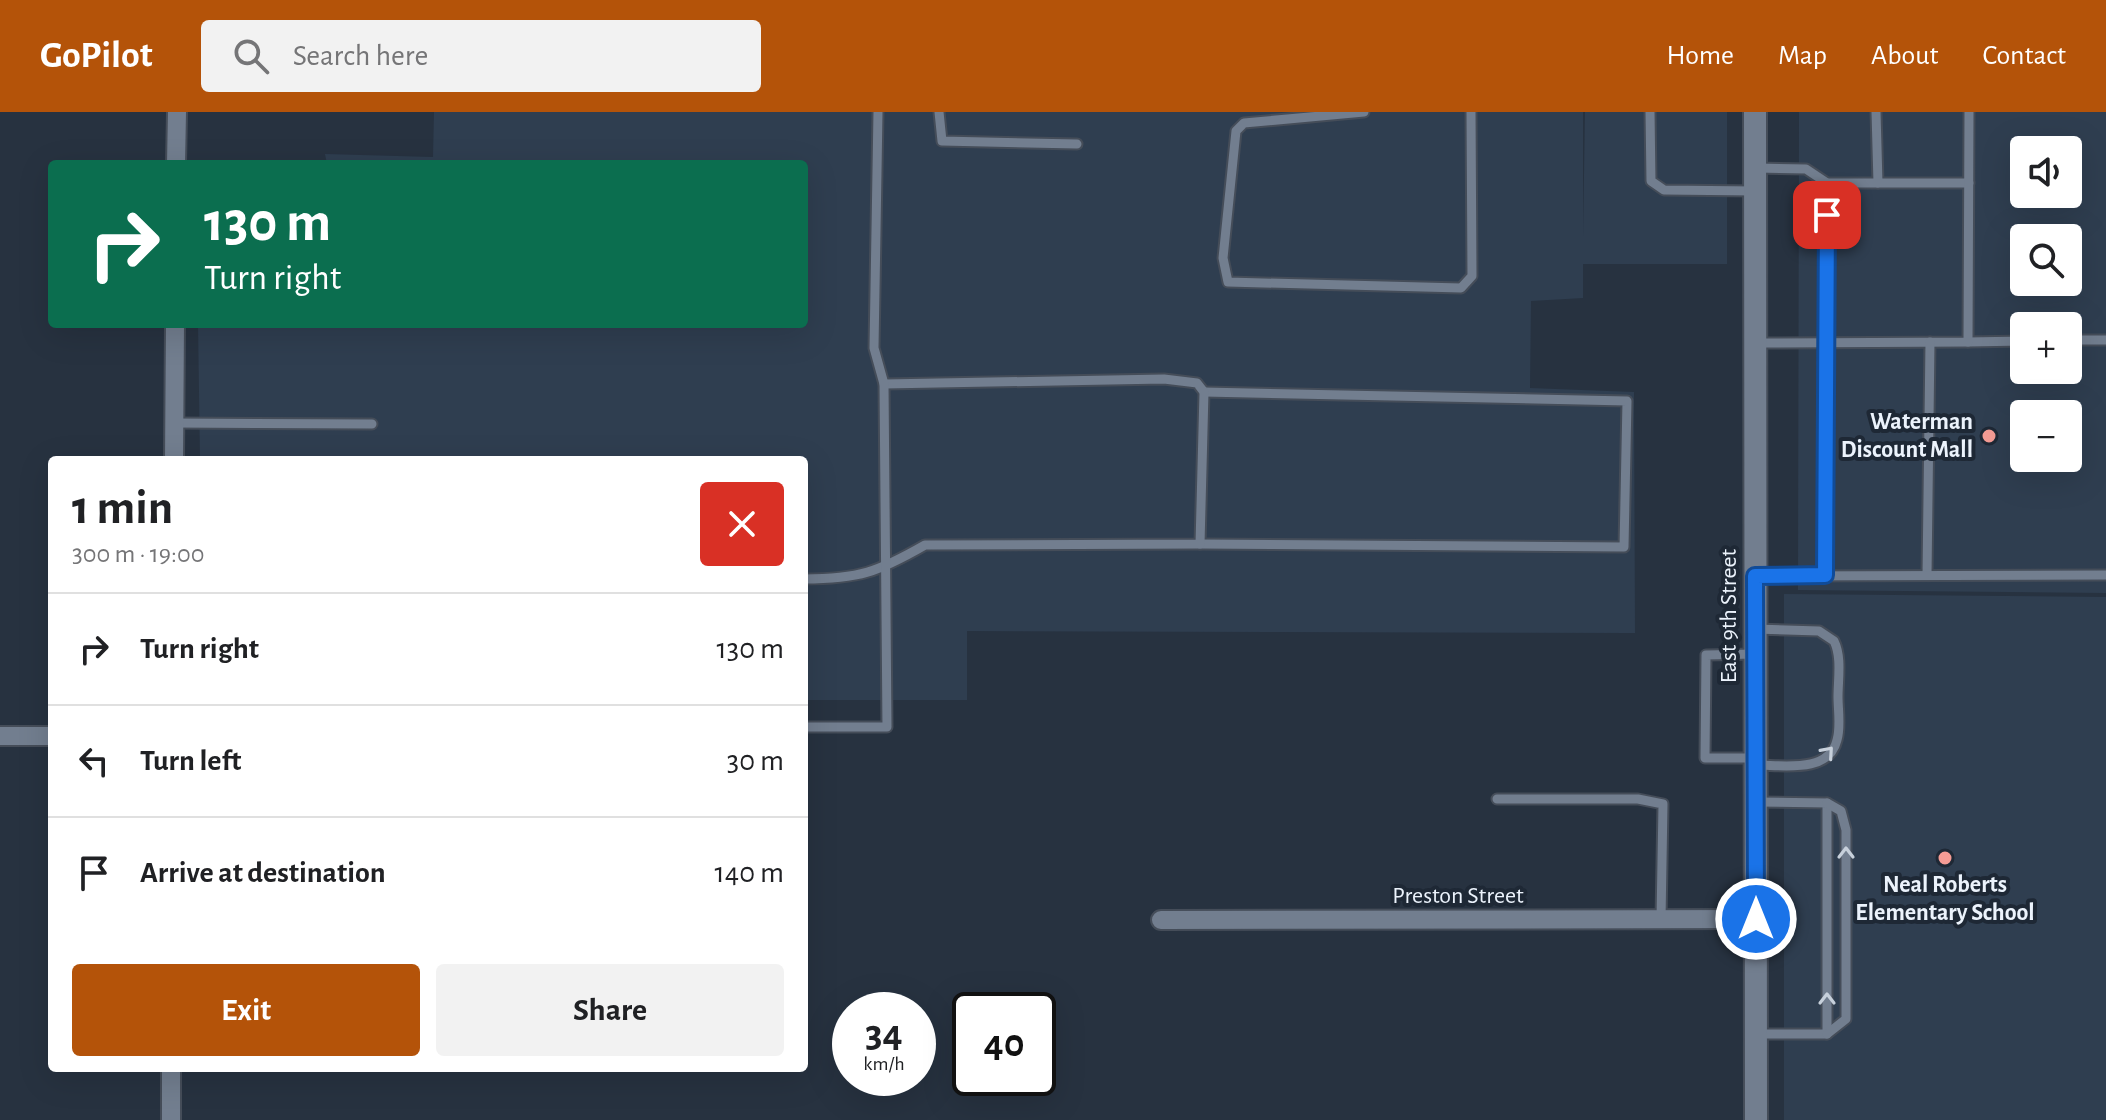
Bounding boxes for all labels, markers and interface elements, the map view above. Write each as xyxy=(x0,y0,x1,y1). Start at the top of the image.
search box xyxy=(201,20,761,92)
icon: search xyxy=(229,34,273,78)
text: GoPilot xyxy=(40,37,153,75)
text: Search here xyxy=(293,41,428,71)
text: Home xyxy=(1667,42,1734,70)
text: Map xyxy=(1778,42,1827,70)
text: About xyxy=(1871,42,1939,70)
text: Contact xyxy=(1983,42,2066,70)
map controls xyxy=(2010,136,2082,472)
button: sound xyxy=(2010,136,2082,208)
pin xyxy=(1793,181,1861,249)
icon: right xyxy=(72,192,176,296)
icon: arrive xyxy=(1805,193,1849,237)
text: 130 m xyxy=(204,195,331,251)
button: search xyxy=(2010,224,2082,296)
text: Turn right xyxy=(204,260,341,296)
button: + xyxy=(2010,312,2082,384)
button: − xyxy=(2010,400,2082,472)
place label: Waterman Discount Mall xyxy=(1841,410,1973,462)
marker: Waterman Discount Mall xyxy=(1980,427,1998,445)
button: close xyxy=(700,482,784,566)
text: 1 min xyxy=(72,485,173,533)
text: 300 m · 19:00 xyxy=(72,541,204,567)
street label: East 9th Street xyxy=(1717,548,1741,683)
icon: right xyxy=(72,627,116,671)
text: Turn right xyxy=(140,634,259,664)
text: 130 m xyxy=(717,634,784,664)
icon: left xyxy=(72,739,116,783)
text: Turn left xyxy=(140,746,241,776)
text: 30 m xyxy=(727,746,784,776)
one-way arrow xyxy=(1818,746,1833,761)
one-way arrow xyxy=(1837,846,1855,859)
marker: Neal Roberts Elementary School xyxy=(1936,849,1954,867)
icon: arrive xyxy=(72,851,116,895)
text: Arrive at destination xyxy=(140,858,386,888)
text: 140 m xyxy=(714,858,784,888)
place label: Neal Roberts Elementary School xyxy=(1855,873,2035,925)
position arrow xyxy=(1714,877,1798,961)
street label: Preston Street xyxy=(1392,884,1524,908)
button: Exit xyxy=(72,964,420,1056)
button: Share xyxy=(436,964,784,1056)
speed limit sign: 40 xyxy=(952,992,1056,1096)
one-way arrow xyxy=(1818,992,1836,1005)
text: 34 xyxy=(865,1014,903,1054)
text: km/h xyxy=(863,1054,905,1074)

